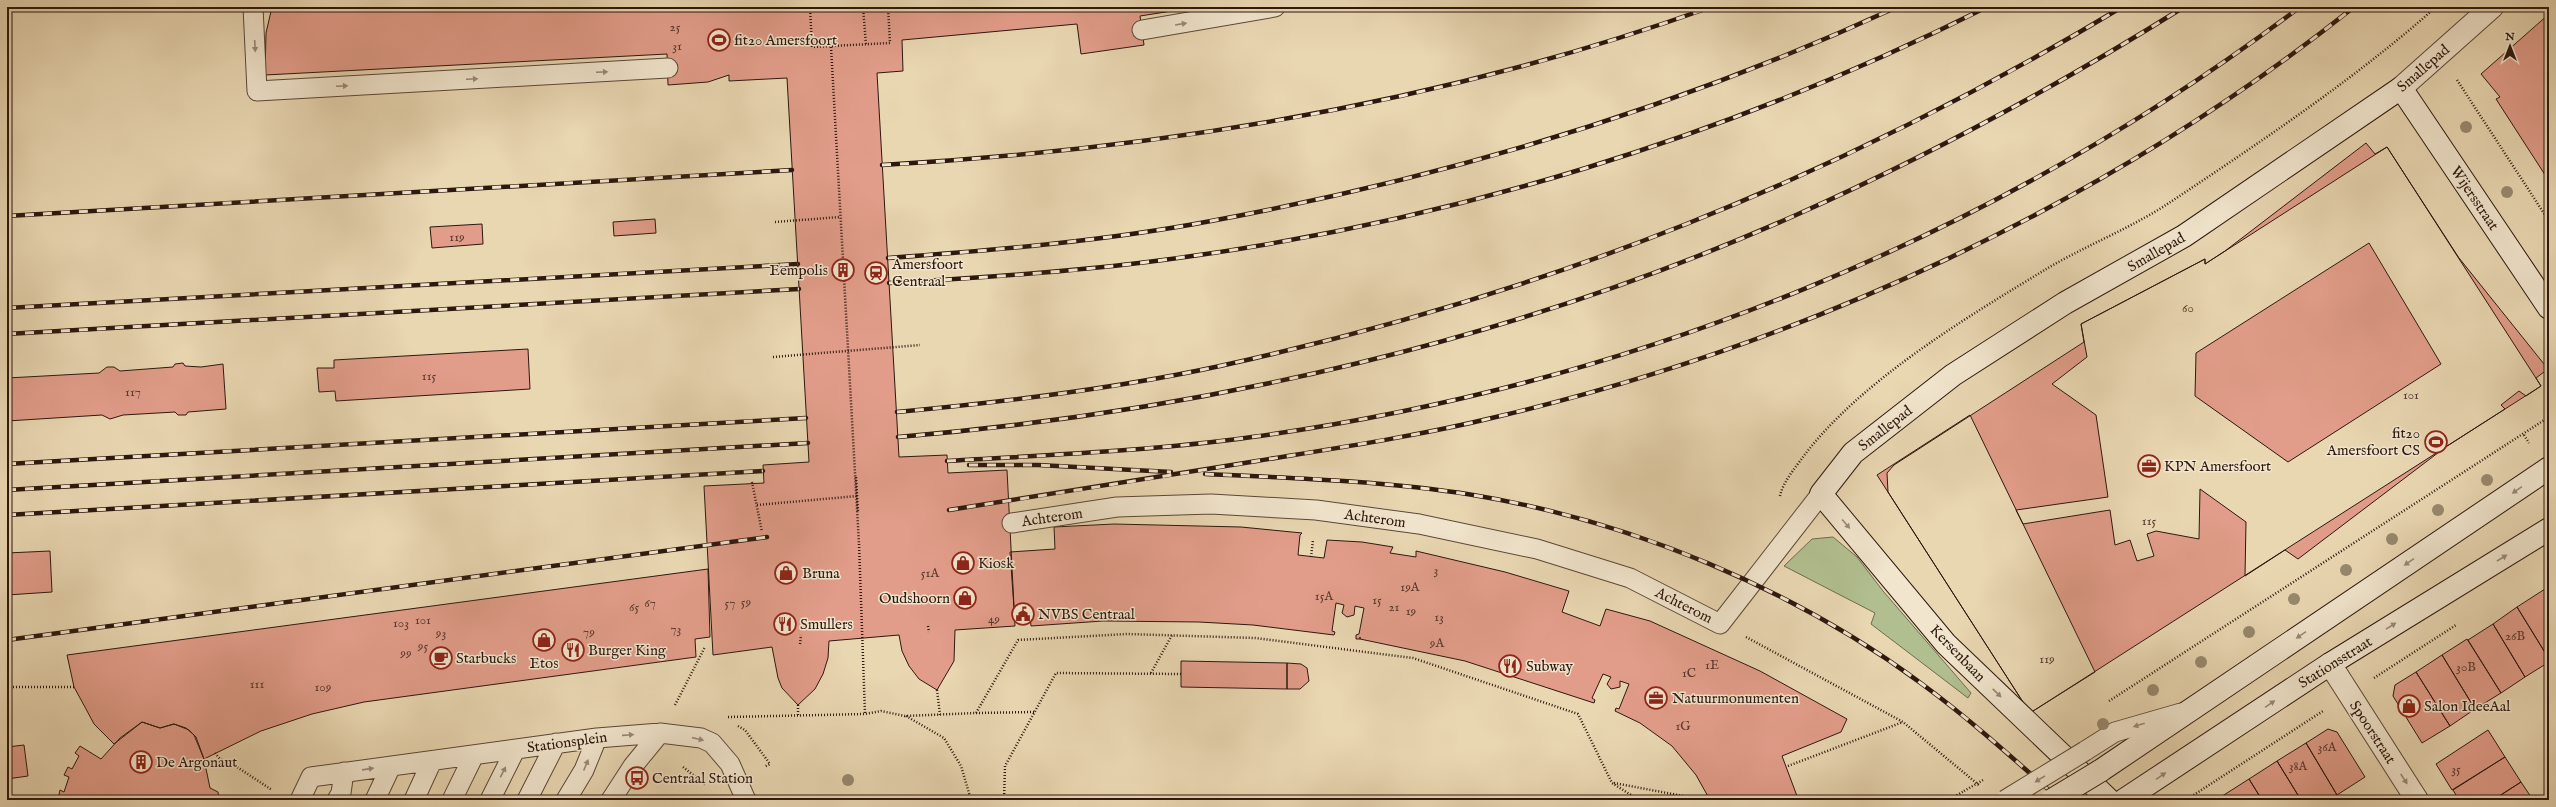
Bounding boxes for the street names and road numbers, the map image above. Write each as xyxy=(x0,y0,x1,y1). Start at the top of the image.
street label: Smallepad xyxy=(2393,40,2454,96)
street label: Wijersstraat xyxy=(2446,162,2503,234)
street label: Smallepad xyxy=(2124,228,2189,277)
street label: Smallepad xyxy=(1854,401,1917,455)
street label: Achterom xyxy=(1019,504,1084,531)
street label: Achterom xyxy=(1342,505,1407,532)
street label: Achterom xyxy=(1651,583,1716,628)
street label: Kersenbaan xyxy=(1926,621,1990,686)
street label: Stationsstraat xyxy=(2295,632,2376,693)
street label: Spoorstraat xyxy=(2345,697,2400,767)
street label: Stationsplein xyxy=(526,727,608,758)

